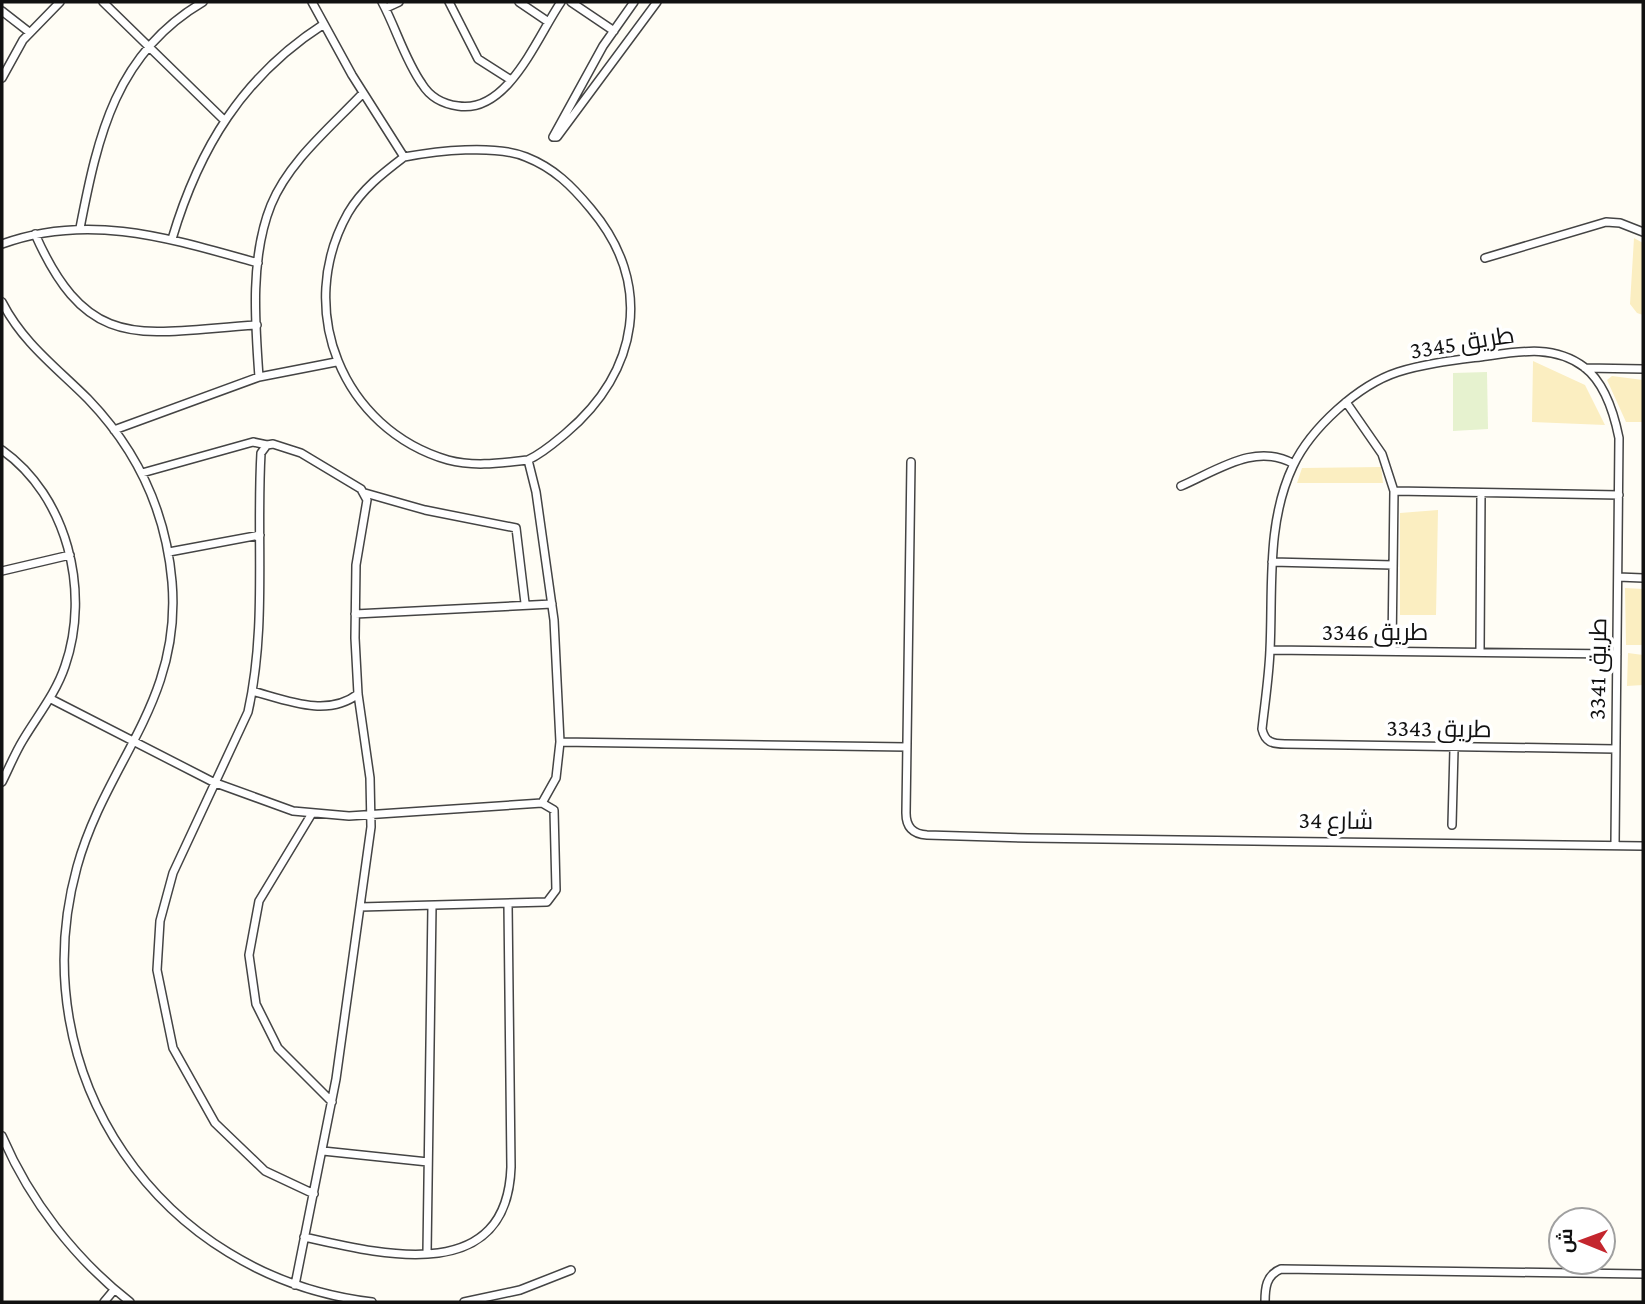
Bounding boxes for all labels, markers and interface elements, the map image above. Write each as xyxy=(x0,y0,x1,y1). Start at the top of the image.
street label: طريق 3345 xyxy=(1408,320,1517,366)
street label: طريق 3346 xyxy=(1322,618,1428,647)
street label: طريق 3341 xyxy=(1583,618,1613,720)
street label: طريق 3343 xyxy=(1386,714,1492,744)
street label: شارع 34 xyxy=(1298,806,1374,837)
north arrow xyxy=(1547,1206,1617,1276)
text: ش xyxy=(1555,1228,1577,1253)

